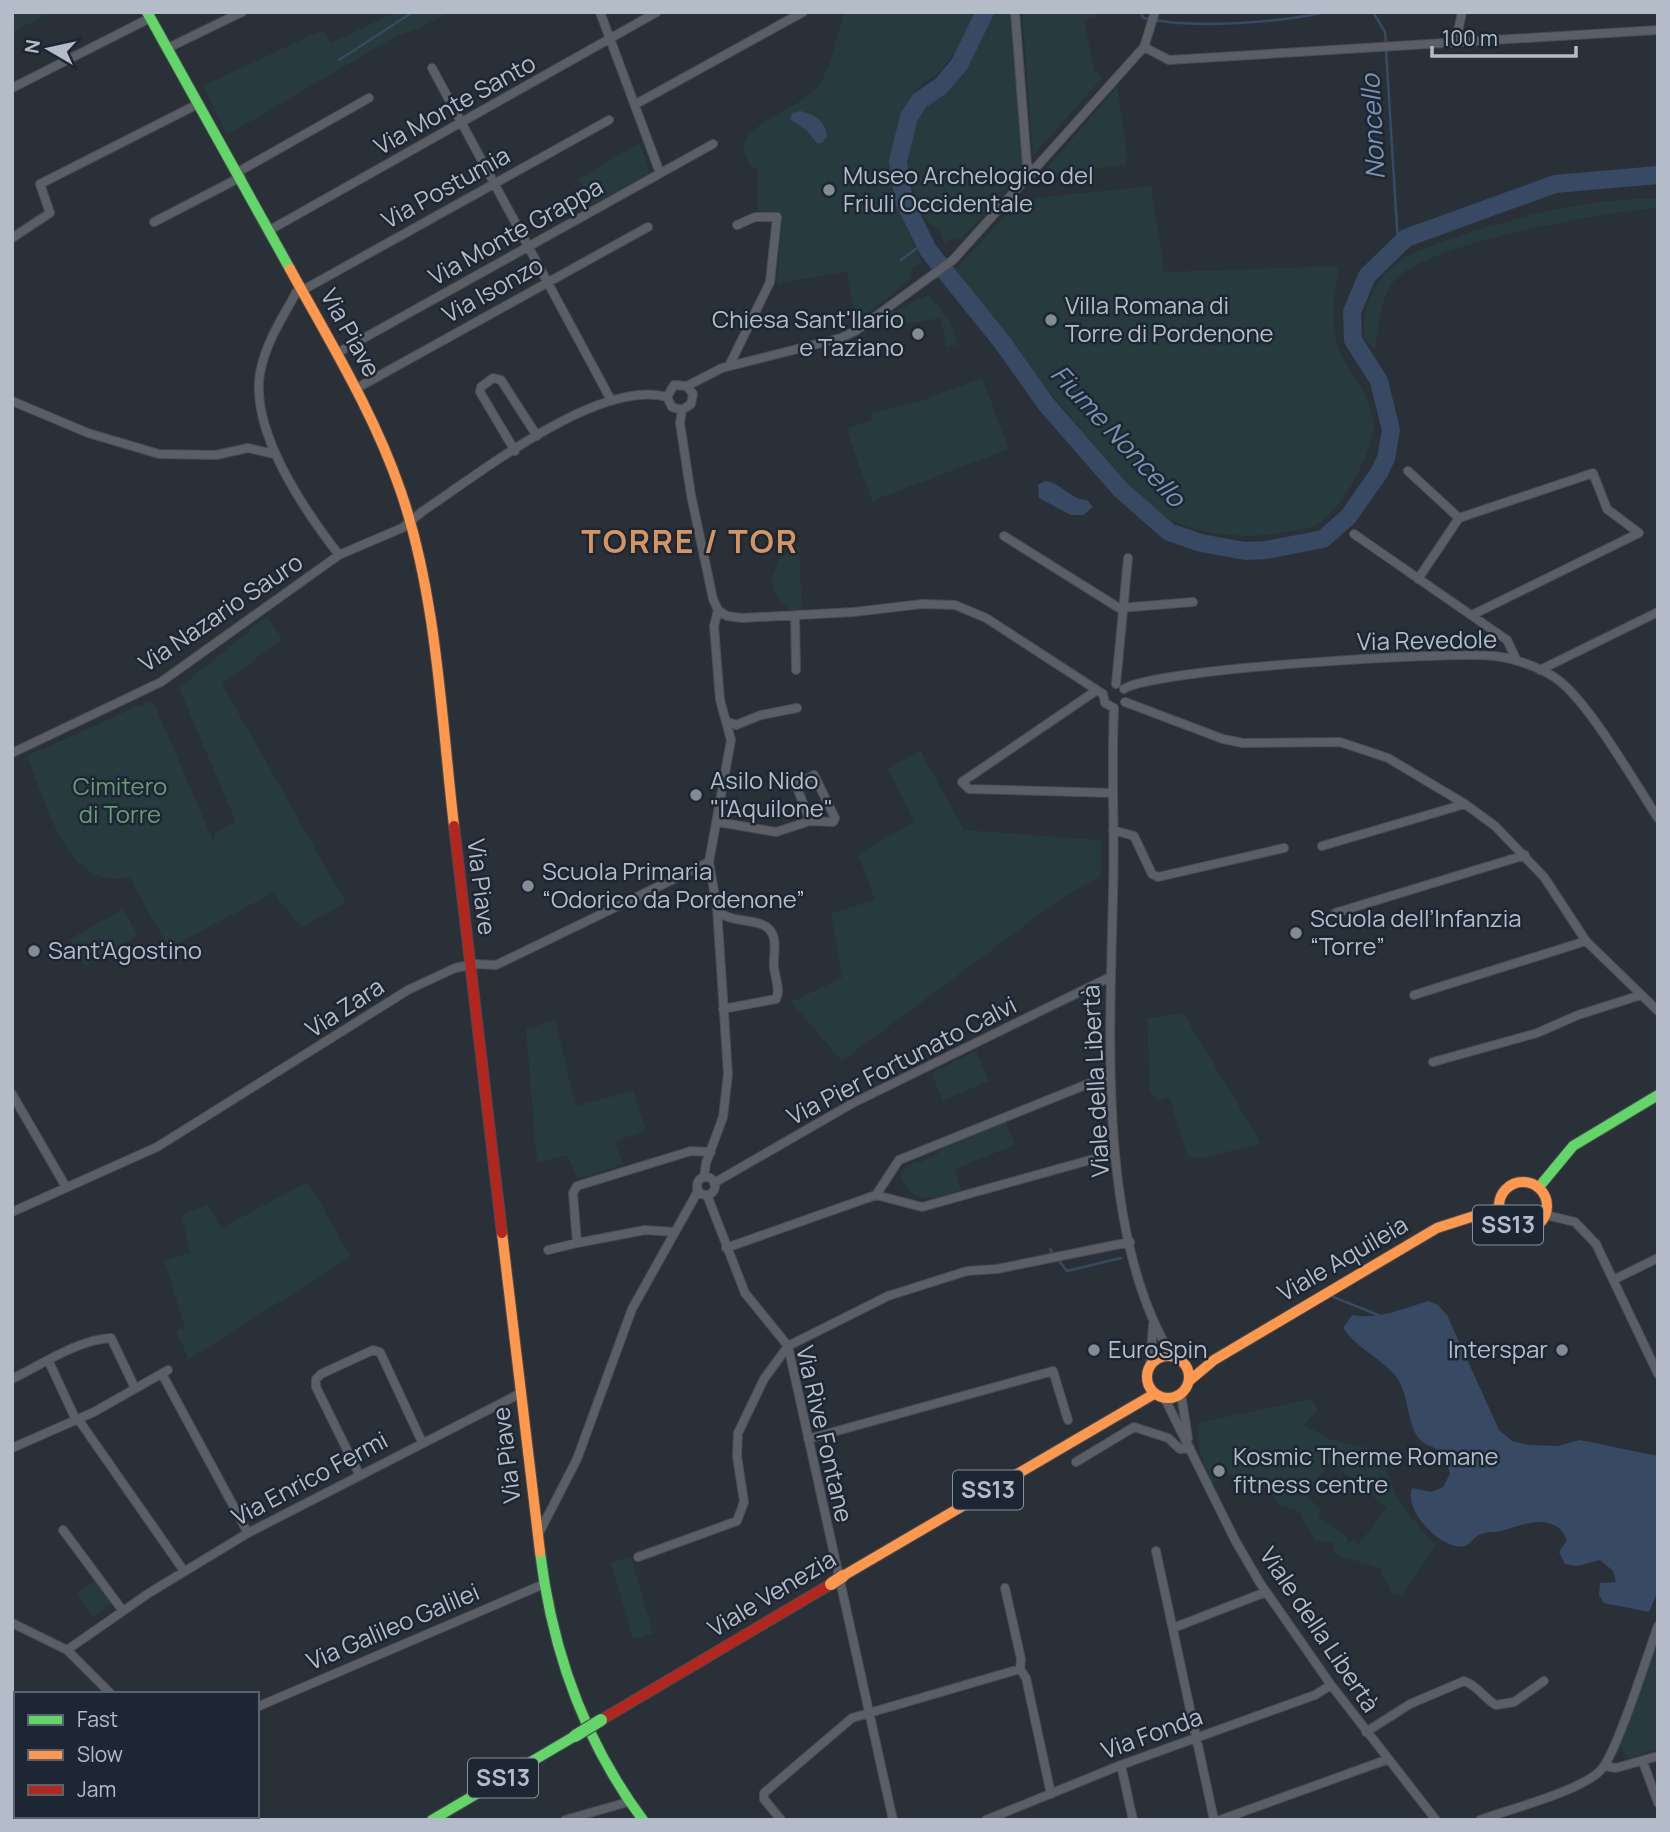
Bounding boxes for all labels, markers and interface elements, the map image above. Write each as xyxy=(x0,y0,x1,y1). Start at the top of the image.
north arrow xyxy=(14,14,84,84)
scale bar xyxy=(1432,14,1576,58)
text: 100 m xyxy=(1442,24,1498,52)
text: N xyxy=(18,38,46,55)
street label: Via Monte Santo xyxy=(368,46,541,162)
water label: Noncello xyxy=(1351,72,1393,181)
street label: Via Postumia xyxy=(375,138,515,236)
place label: Museo Archelogico del Friuli Occidentale xyxy=(843,158,1094,219)
street label: Via Monte Grappa xyxy=(422,169,608,292)
marker: Museo Archelogico del Friuli Occidentale xyxy=(821,182,837,198)
street label: Via Isonzo xyxy=(436,248,549,330)
street label: Via Piave xyxy=(314,282,389,382)
place label: Villa Romana di Torre di Pordenone xyxy=(1065,288,1274,349)
place label: Chiesa Sant'Ilario e Taziano xyxy=(712,302,904,363)
marker: Villa Romana di Torre di Pordenone xyxy=(1043,312,1059,328)
marker: Chiesa Sant'Ilario e Taziano xyxy=(910,326,926,342)
water label: Fiume Noncello xyxy=(1043,356,1195,515)
district label: TORRE / TOR xyxy=(581,519,799,563)
street label: Via Nazario Sauro xyxy=(132,545,309,679)
street label: Via Revedole xyxy=(1357,622,1497,657)
place label: Asilo Nido "l'Aquilone" xyxy=(710,763,833,824)
park label: Cimitero di Torre xyxy=(73,769,167,830)
marker: Asilo Nido "l'Aquilone" xyxy=(688,787,704,803)
street label: Via Piave xyxy=(460,837,505,937)
place label: Scuola Primaria “Odorico da Pordenone” xyxy=(542,854,805,915)
marker: Scuola Primaria “Odorico da Pordenone” xyxy=(520,878,536,894)
place label: Scuola dell’Infanzia “Torre” xyxy=(1310,901,1522,962)
marker: Scuola dell’Infanzia “Torre” xyxy=(1288,925,1304,941)
place label: Sant'Agostino xyxy=(48,933,202,966)
marker: Sant'Agostino xyxy=(26,943,42,959)
street label: Via Zara xyxy=(299,969,390,1044)
street label: Viale della Libertà xyxy=(1073,984,1116,1178)
street label: Via Pier Fortunato Calvi xyxy=(781,987,1022,1132)
road number: SS13 xyxy=(1473,1206,1543,1244)
street label: Viale Aquileia xyxy=(1271,1207,1413,1308)
place label: EuroSpin xyxy=(1108,1332,1207,1365)
place label: Interspar xyxy=(1448,1332,1548,1365)
street label: Via Rive Fontane xyxy=(789,1342,862,1525)
marker: EuroSpin xyxy=(1086,1342,1102,1358)
marker: Interspar xyxy=(1554,1342,1570,1358)
street label: Via Piave xyxy=(483,1405,528,1505)
street label: Via Enrico Fermi xyxy=(226,1423,393,1533)
place label: Kosmic Therme Romane fitness centre xyxy=(1233,1439,1499,1500)
marker: Kosmic Therme Romane fitness centre xyxy=(1211,1463,1227,1479)
road number: SS13 xyxy=(953,1470,1023,1510)
street label: Viale della Libertà xyxy=(1253,1540,1388,1718)
street label: Viale Venezia xyxy=(701,1542,841,1644)
street label: Via Galileo Galilei xyxy=(301,1574,484,1677)
legend xyxy=(14,1692,259,1818)
street label: Via Fonda xyxy=(1096,1699,1207,1766)
text: Fast xyxy=(77,1705,118,1733)
text: Slow xyxy=(77,1740,123,1768)
road number: SS13 xyxy=(468,1758,538,1798)
text: Jam xyxy=(77,1775,116,1803)

